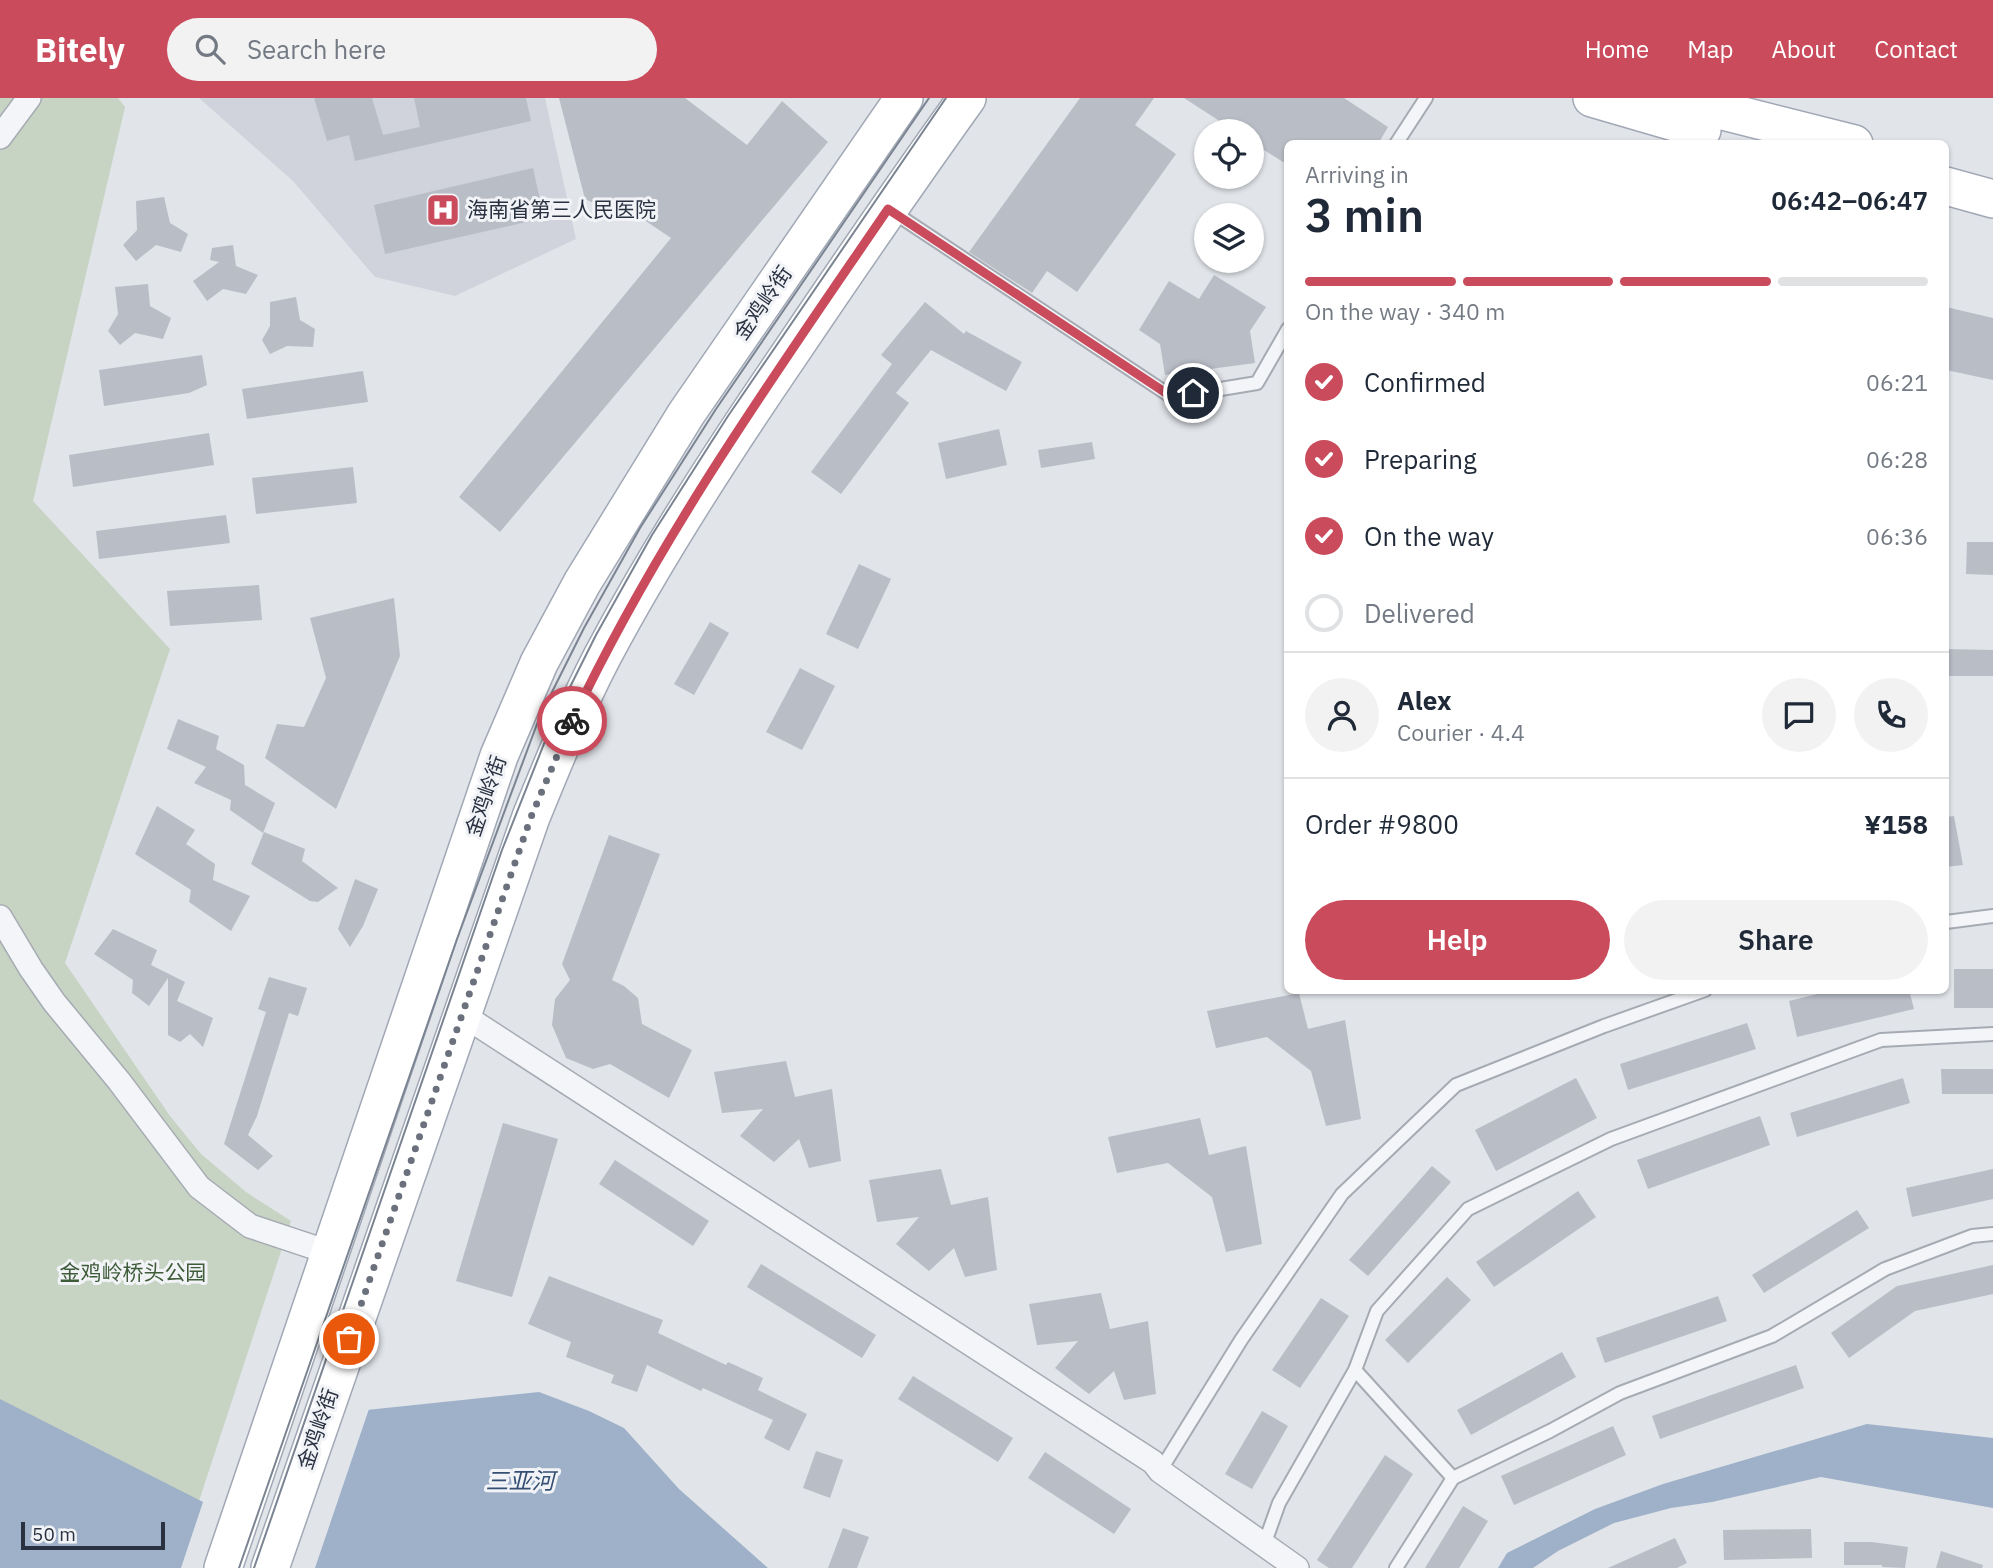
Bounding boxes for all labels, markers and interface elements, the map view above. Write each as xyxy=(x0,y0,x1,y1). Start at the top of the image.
search box xyxy=(167,18,657,81)
text: Bitely xyxy=(35,28,125,71)
icon: search xyxy=(191,30,229,68)
text: Search here xyxy=(247,32,386,66)
text: Home xyxy=(1585,33,1649,65)
text: Map xyxy=(1687,33,1733,65)
text: About xyxy=(1771,33,1836,65)
text: Contact xyxy=(1874,33,1958,65)
map controls xyxy=(1194,119,1264,273)
button: locate xyxy=(1194,119,1264,189)
text: Arriving in xyxy=(1305,159,1409,189)
text: 06:42–06:47 xyxy=(1771,183,1928,217)
text: 3 min xyxy=(1305,185,1424,245)
hospital icon: 海南省第三人民医院 xyxy=(424,191,462,229)
place label: 海南省第三人民医院 xyxy=(467,195,656,223)
button: layers xyxy=(1194,203,1264,273)
street label: 金鸡岭街 xyxy=(727,260,798,345)
text: On the way · 340 m xyxy=(1305,296,1505,326)
pin xyxy=(1163,363,1223,423)
icon: check xyxy=(1305,363,1343,401)
text: Confirmed xyxy=(1364,365,1486,399)
text: 06:21 xyxy=(1866,367,1928,397)
icon: home xyxy=(1174,374,1212,412)
icon: check xyxy=(1305,440,1343,478)
text: Preparing xyxy=(1364,442,1477,476)
text: 06:28 xyxy=(1866,444,1928,474)
icon: check xyxy=(1305,517,1343,555)
text: On the way xyxy=(1364,519,1494,553)
text: 06:36 xyxy=(1866,521,1928,551)
text: Delivered xyxy=(1364,596,1475,630)
button: person xyxy=(1305,678,1379,752)
button: chat xyxy=(1762,678,1836,752)
button: phone xyxy=(1854,678,1928,752)
text: Alex xyxy=(1397,683,1451,717)
courier xyxy=(537,686,607,756)
icon: bike xyxy=(553,702,591,740)
text: Courier · 4.4 xyxy=(1397,717,1525,747)
street label: 金鸡岭街 xyxy=(458,751,512,840)
text: Order #9800 xyxy=(1305,807,1459,841)
text: ¥158 xyxy=(1864,807,1928,841)
button: Help xyxy=(1305,900,1610,980)
button: Share xyxy=(1624,900,1928,980)
park label: 金鸡岭桥头公园 xyxy=(60,1258,207,1286)
pin xyxy=(319,1309,379,1369)
icon: bag xyxy=(330,1320,368,1358)
street label: 金鸡岭街 xyxy=(290,1384,344,1473)
water label: 三亚河 xyxy=(486,1465,559,1495)
scale bar xyxy=(21,1519,164,1551)
text: 50 m xyxy=(32,1522,76,1546)

